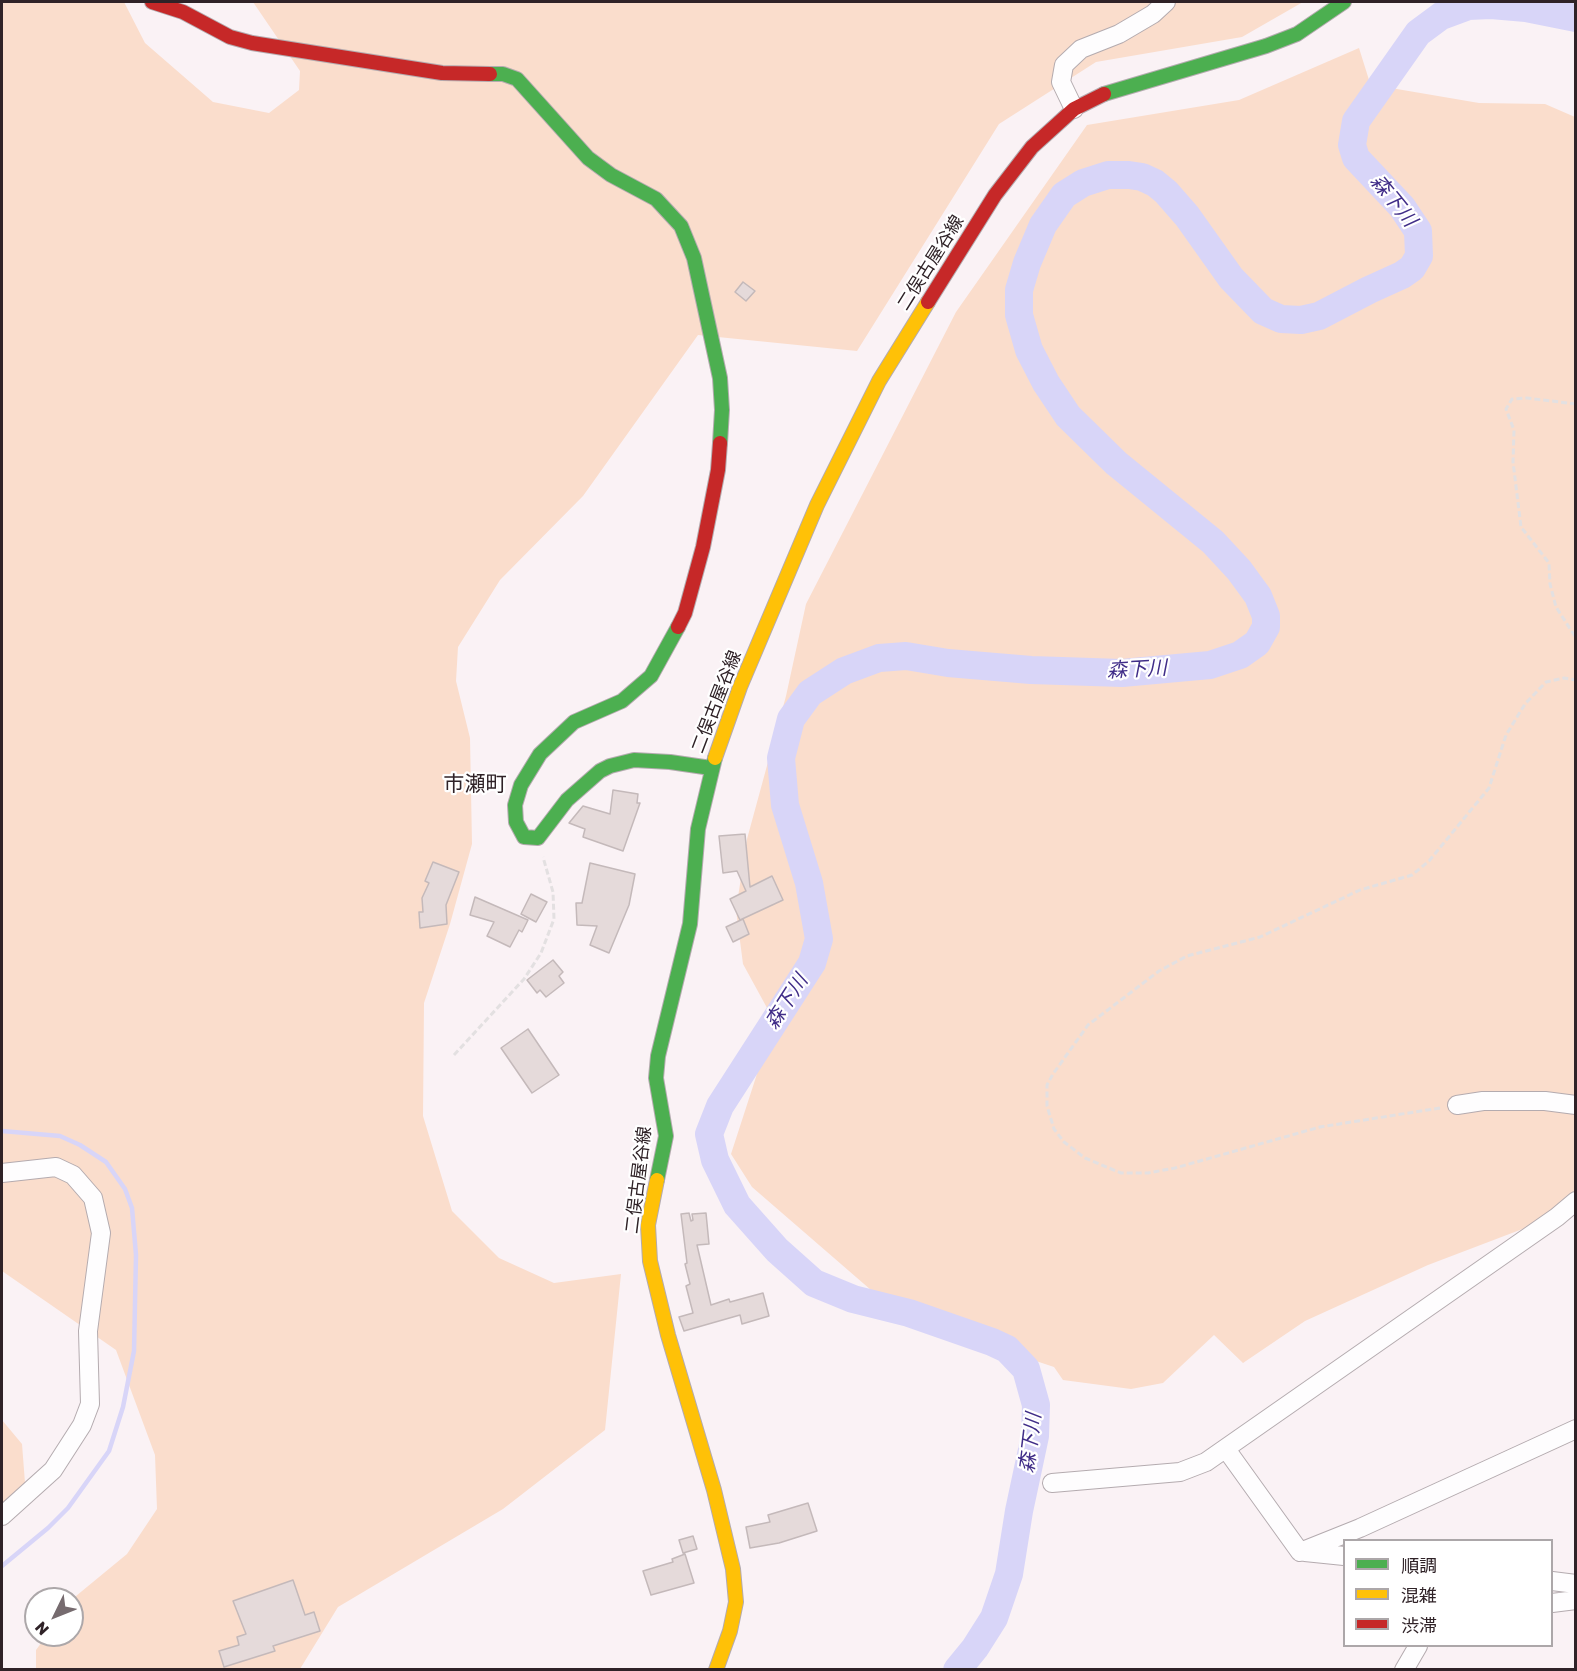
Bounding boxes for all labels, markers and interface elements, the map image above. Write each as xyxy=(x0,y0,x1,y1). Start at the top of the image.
water label: 森下川 xyxy=(1365,170,1421,232)
street label: 二俣古屋谷線 xyxy=(893,211,969,315)
street label: 二俣古屋谷線 xyxy=(688,648,746,756)
water label: 森下川 xyxy=(1106,656,1168,684)
district label: 市瀬町 xyxy=(444,772,506,798)
water label: 森下川 xyxy=(761,970,813,1034)
street label: 二俣古屋谷線 xyxy=(622,1125,656,1235)
water label: 森下川 xyxy=(1015,1412,1047,1474)
legend xyxy=(1343,1539,1553,1647)
text: 順調 xyxy=(1401,1555,1437,1577)
text: 混雑 xyxy=(1401,1585,1437,1607)
north arrow xyxy=(24,1587,84,1647)
text: 渋滞 xyxy=(1401,1615,1437,1637)
text: N xyxy=(31,1618,53,1639)

